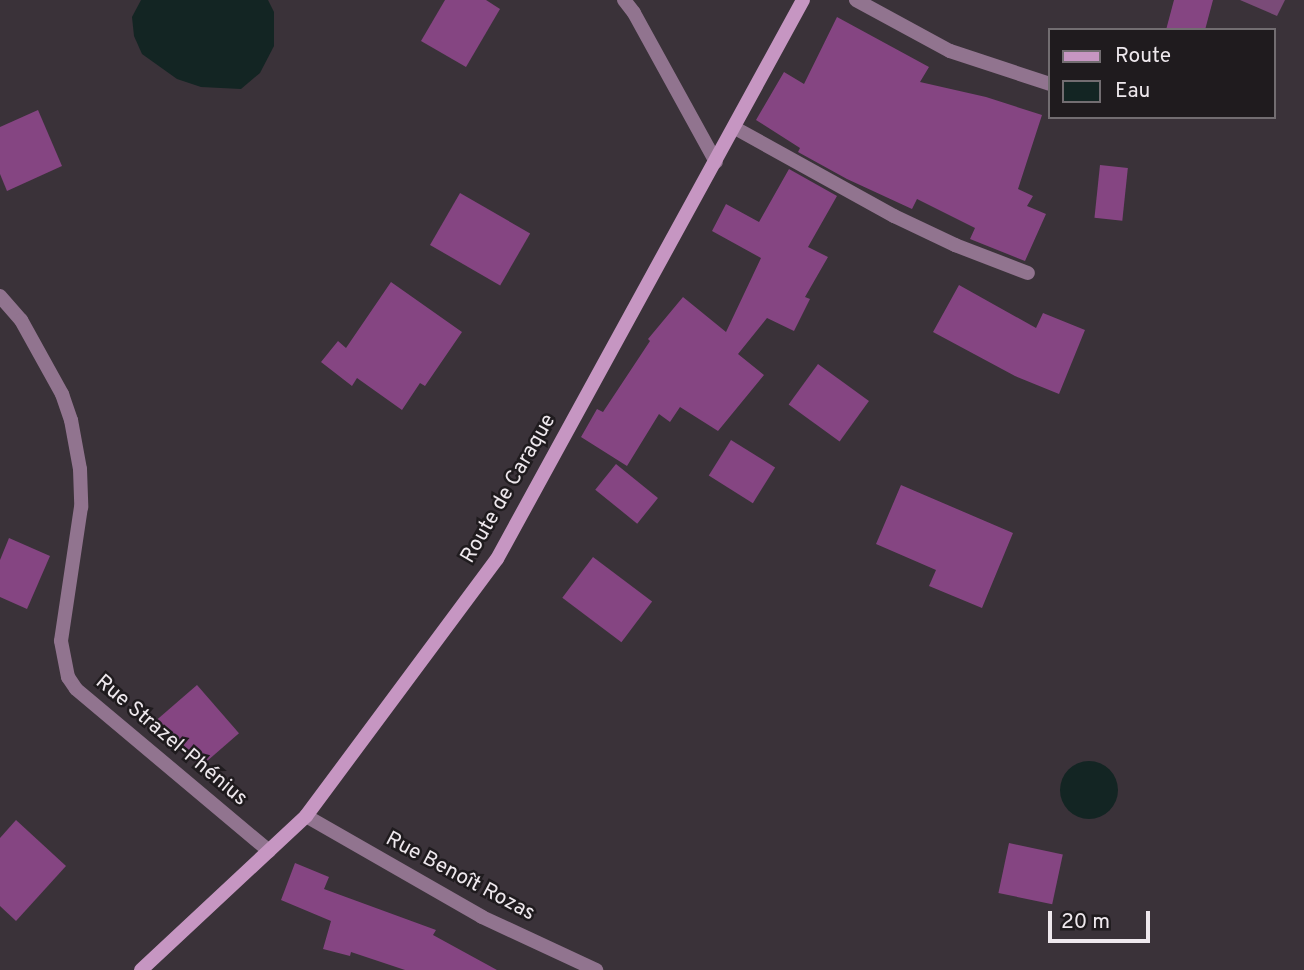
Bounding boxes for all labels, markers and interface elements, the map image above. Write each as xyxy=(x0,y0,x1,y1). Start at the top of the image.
legend xyxy=(1048,28,1276,119)
text: Route xyxy=(1115,43,1171,70)
text: Eau xyxy=(1115,78,1150,105)
street label: Route de Caraque xyxy=(456,410,562,568)
street label: Rue Strazel-Phénius xyxy=(90,670,252,812)
street label: Rue Benoît Rozas xyxy=(381,827,539,927)
scale bar xyxy=(1052,897,1154,941)
text: 20 m xyxy=(1061,909,1110,936)

